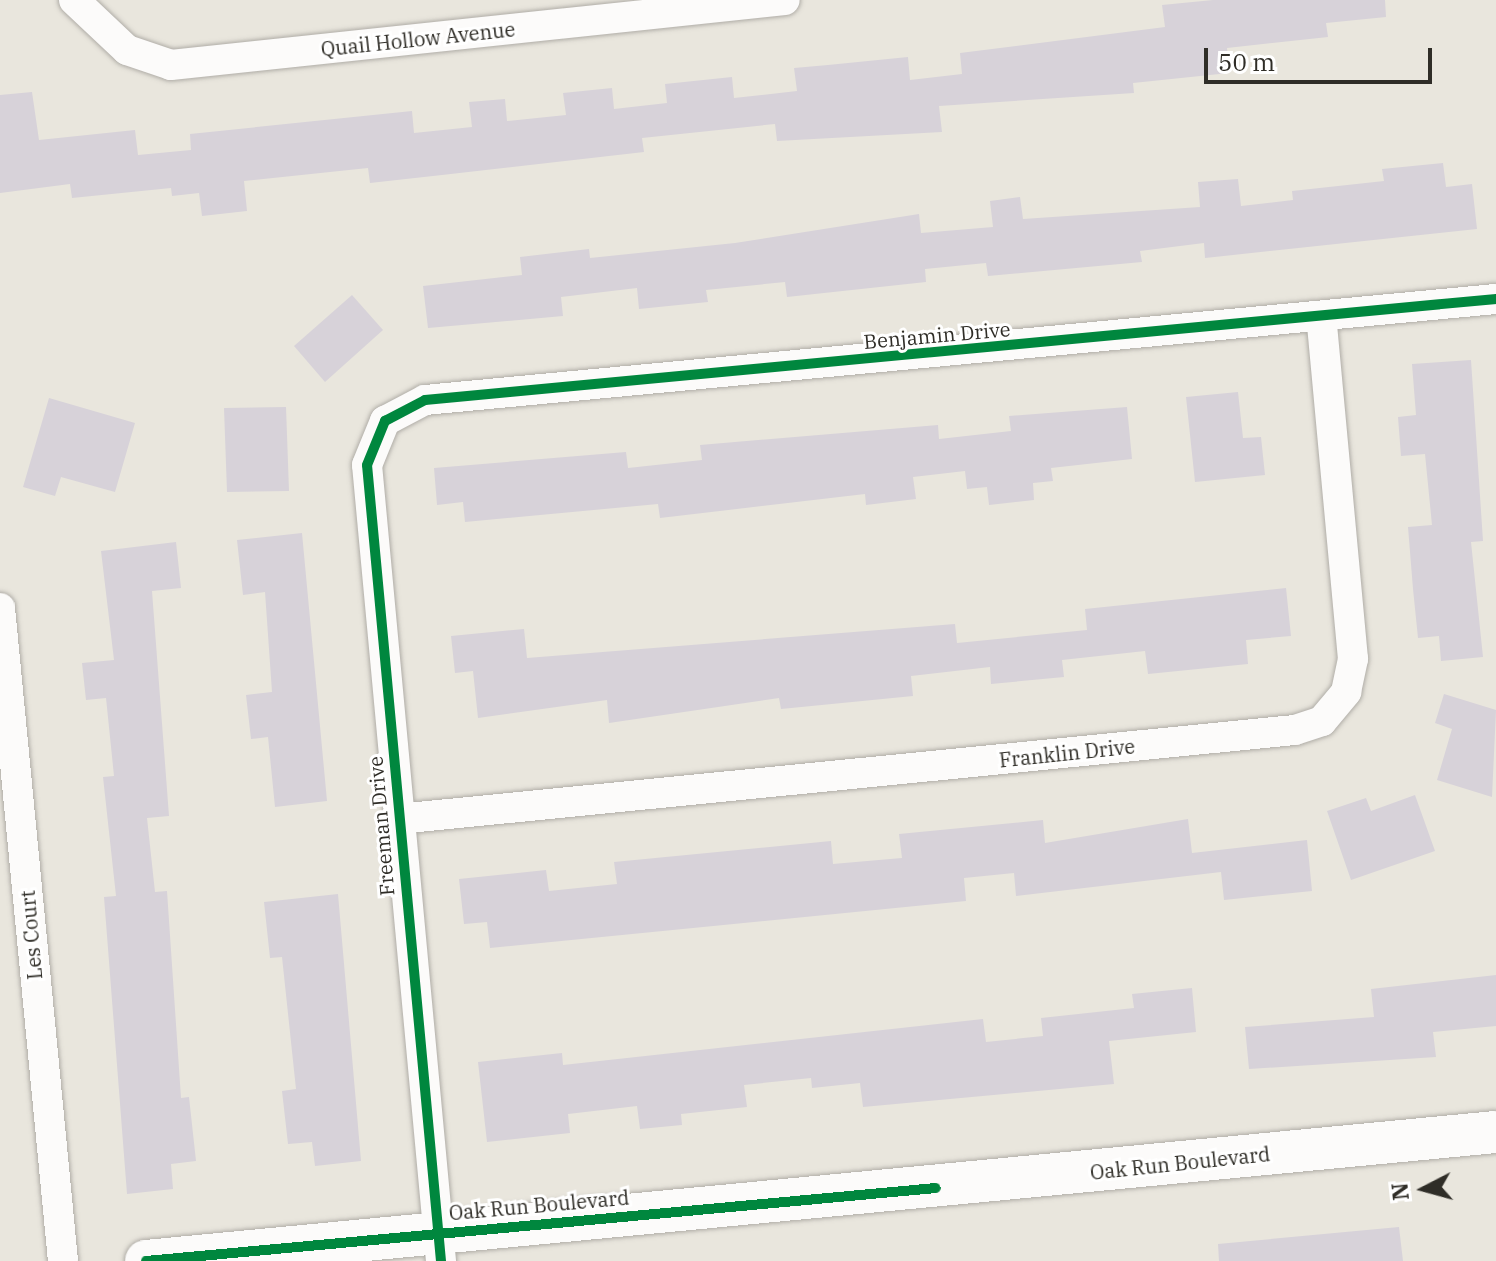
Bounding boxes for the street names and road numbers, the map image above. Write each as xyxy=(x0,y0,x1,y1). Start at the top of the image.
street label: Quail Hollow Avenue xyxy=(320,17,516,61)
street label: Benjamin Drive xyxy=(863,317,1011,353)
street label: Franklin Drive xyxy=(998,734,1136,772)
street label: Freeman Drive xyxy=(363,755,399,897)
street label: Les Court xyxy=(15,889,47,981)
street label: Oak Run Boulevard xyxy=(1089,1142,1271,1184)
street label: Oak Run Boulevard xyxy=(448,1185,630,1225)

